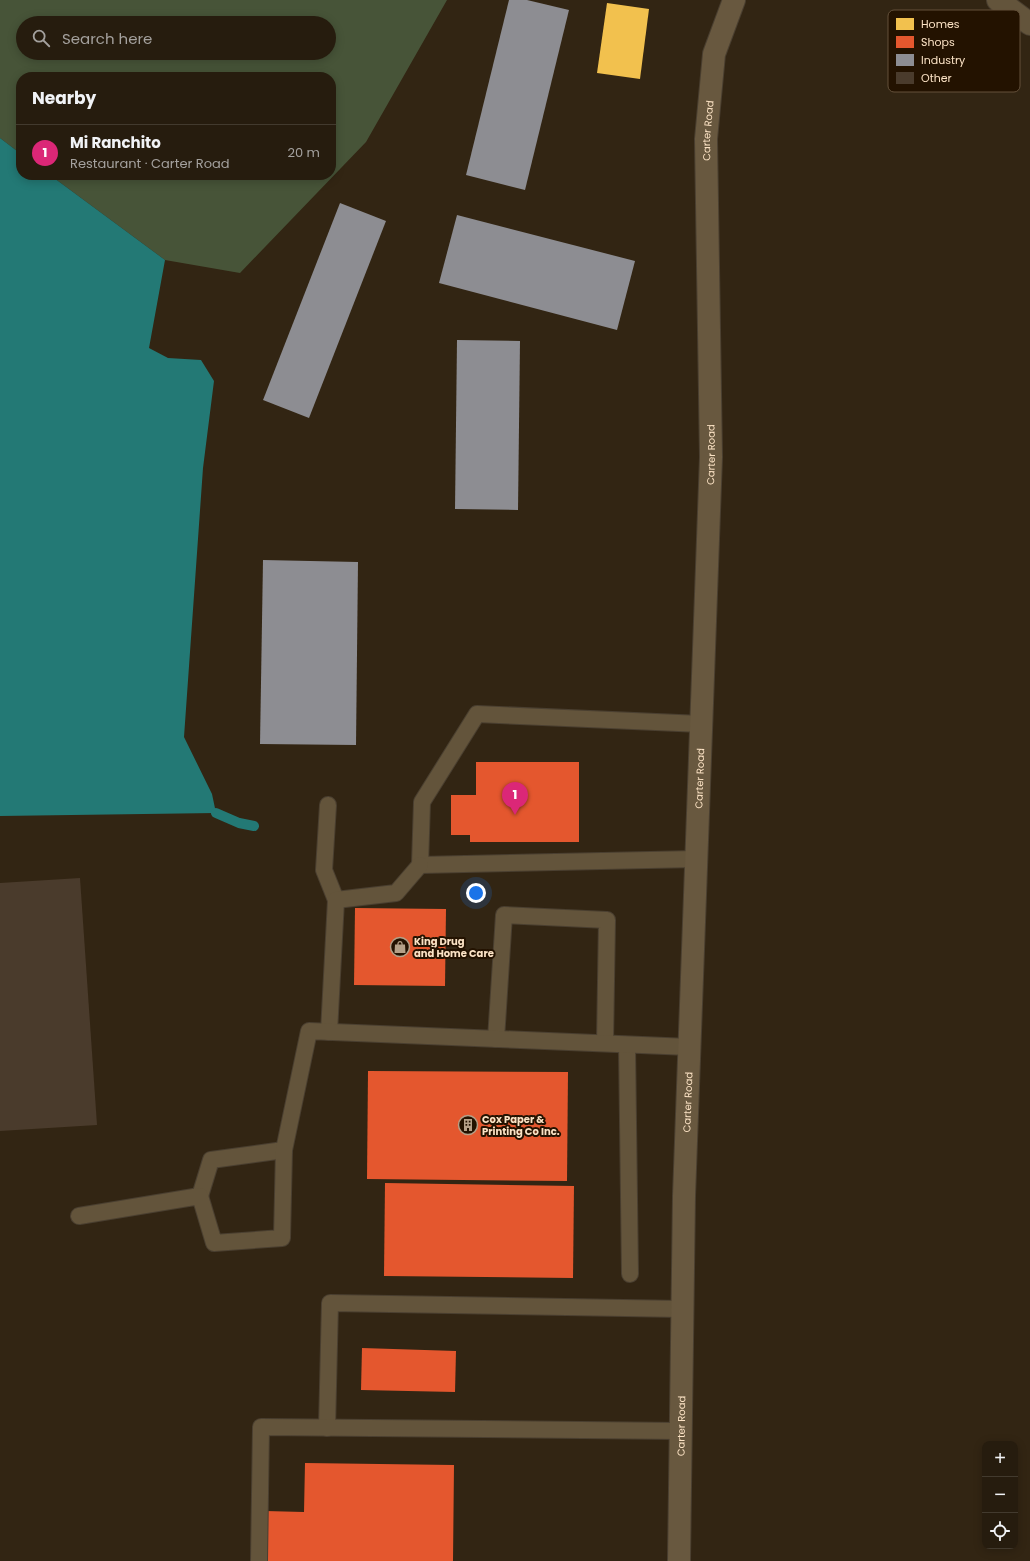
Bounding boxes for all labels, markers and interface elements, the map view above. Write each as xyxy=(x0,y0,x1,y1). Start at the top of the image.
legend xyxy=(888,10,1020,92)
search box xyxy=(16,16,336,60)
text: Homes xyxy=(921,16,960,32)
icon: search xyxy=(30,27,52,49)
text: Search here xyxy=(62,28,152,49)
text: Shops xyxy=(921,34,955,50)
text: Industry xyxy=(921,52,966,68)
text: Other xyxy=(921,70,952,86)
text: Nearby xyxy=(32,86,96,110)
street label: Carter Road xyxy=(699,100,718,161)
text: Mi Ranchito xyxy=(70,132,161,153)
text: 1 xyxy=(43,143,47,162)
text: 20 m xyxy=(287,143,320,162)
text: Restaurant · Carter Road xyxy=(70,154,230,173)
street label: Carter Road xyxy=(703,424,719,485)
street label: Carter Road xyxy=(691,748,708,809)
pin: 1 xyxy=(502,782,528,815)
your location xyxy=(466,883,486,903)
place label: King Drug and Home Care xyxy=(414,934,494,961)
shop icon: King Drug and Home Care xyxy=(389,936,411,958)
street label: Carter Road xyxy=(679,1072,697,1133)
place label: Cox Paper & Printing Co Inc. xyxy=(482,1112,560,1139)
building icon: Cox Paper & Printing Co Inc. xyxy=(457,1114,479,1136)
street label: Carter Road xyxy=(673,1396,689,1456)
map controls xyxy=(982,1441,1018,1549)
button: + xyxy=(982,1441,1018,1477)
button: − xyxy=(982,1477,1018,1513)
button: locate xyxy=(982,1513,1018,1549)

